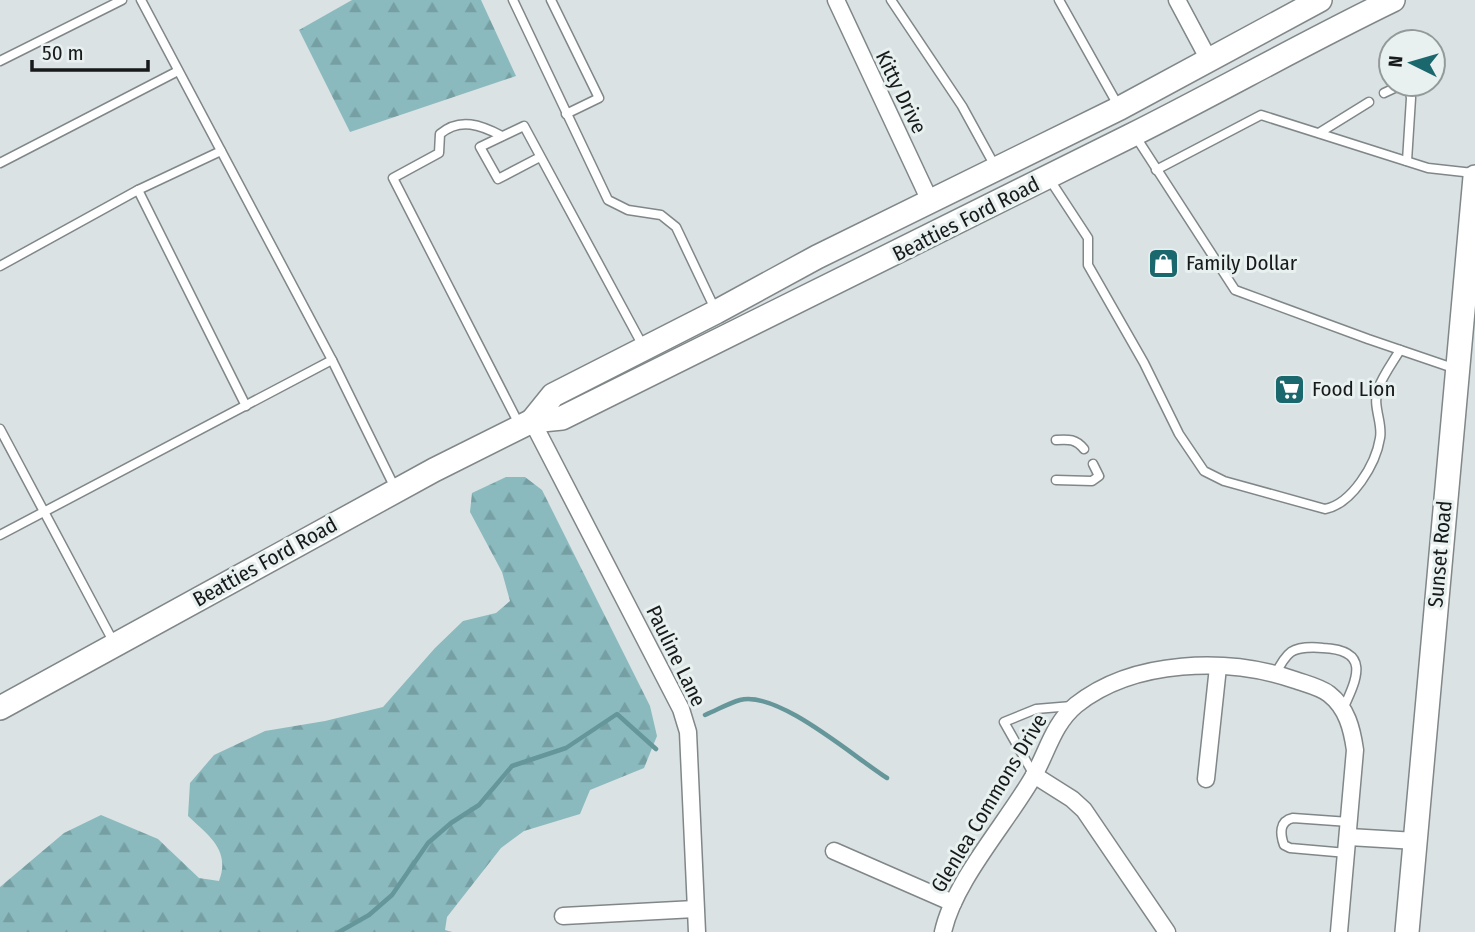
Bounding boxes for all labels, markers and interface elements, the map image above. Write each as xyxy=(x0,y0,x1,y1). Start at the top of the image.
scale bar xyxy=(32,28,147,72)
north arrow xyxy=(1377,28,1447,98)
text: 50 m xyxy=(42,40,84,66)
street label: Kitty Drive xyxy=(870,46,932,138)
text: N xyxy=(1384,55,1408,68)
street label: Beatties Ford Road xyxy=(888,171,1044,267)
shop icon: Family Dollar xyxy=(1146,246,1180,280)
place label: Family Dollar xyxy=(1186,250,1298,276)
supermarket icon: Food Lion xyxy=(1272,372,1306,406)
place label: Food Lion xyxy=(1312,376,1395,402)
street label: Sunset Road xyxy=(1422,499,1458,609)
street label: Beatties Ford Road xyxy=(188,512,342,612)
street label: Pauline Lane xyxy=(640,601,712,711)
street label: Glenlea Commons Drive xyxy=(925,709,1053,897)

